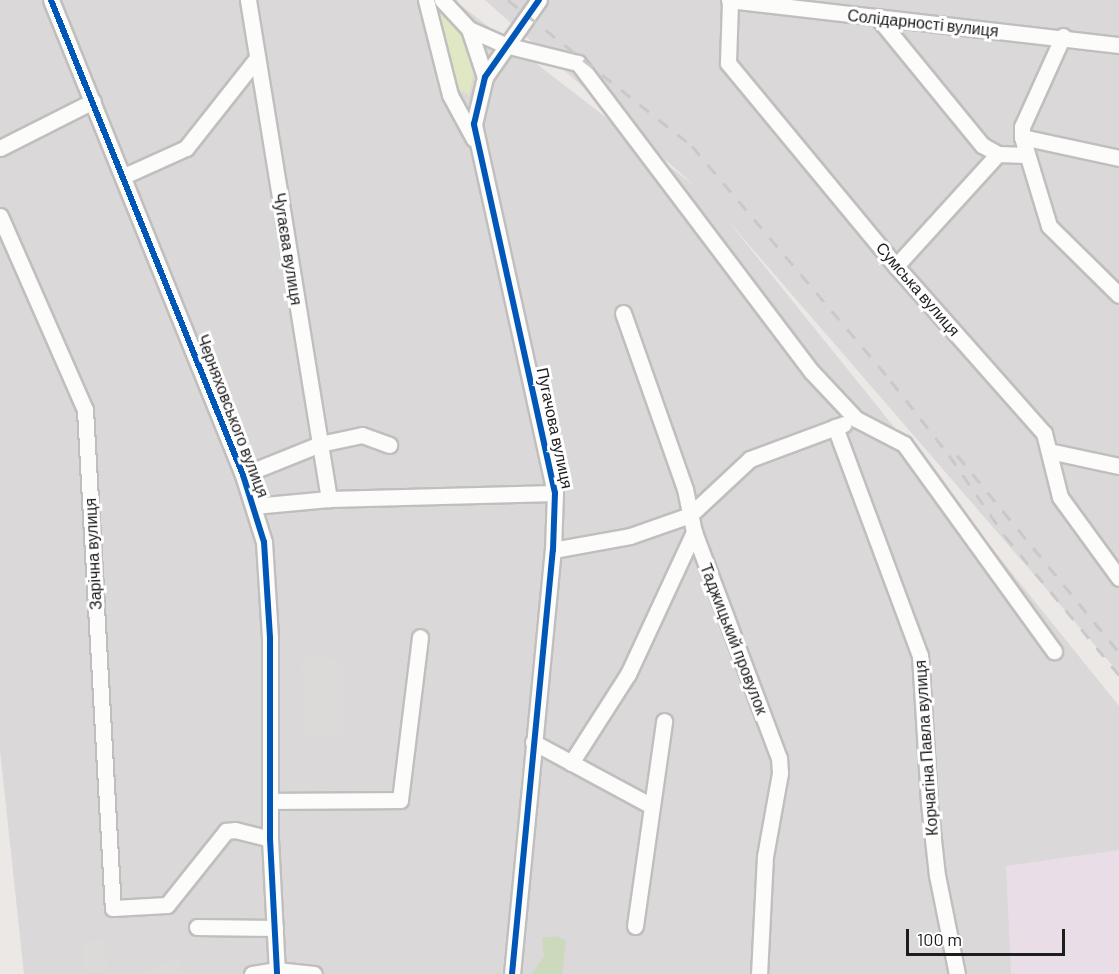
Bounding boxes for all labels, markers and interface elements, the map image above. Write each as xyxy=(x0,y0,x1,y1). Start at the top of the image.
street label: Солідарності вулиця xyxy=(846,6,1000,40)
street label: Чугаєва вулиця xyxy=(270,191,306,307)
street label: Сумська вулиця xyxy=(872,238,964,340)
street label: Черняховського вулиця xyxy=(193,332,273,500)
street label: Пугачова вулиця xyxy=(533,366,577,490)
street label: Зарічна вулиця xyxy=(80,497,106,611)
street label: Таджицький провулок xyxy=(696,561,772,717)
street label: Корчагіна Павла вулиця xyxy=(910,659,942,837)
scale bar xyxy=(909,917,1068,955)
text: 100 m xyxy=(917,928,962,950)

